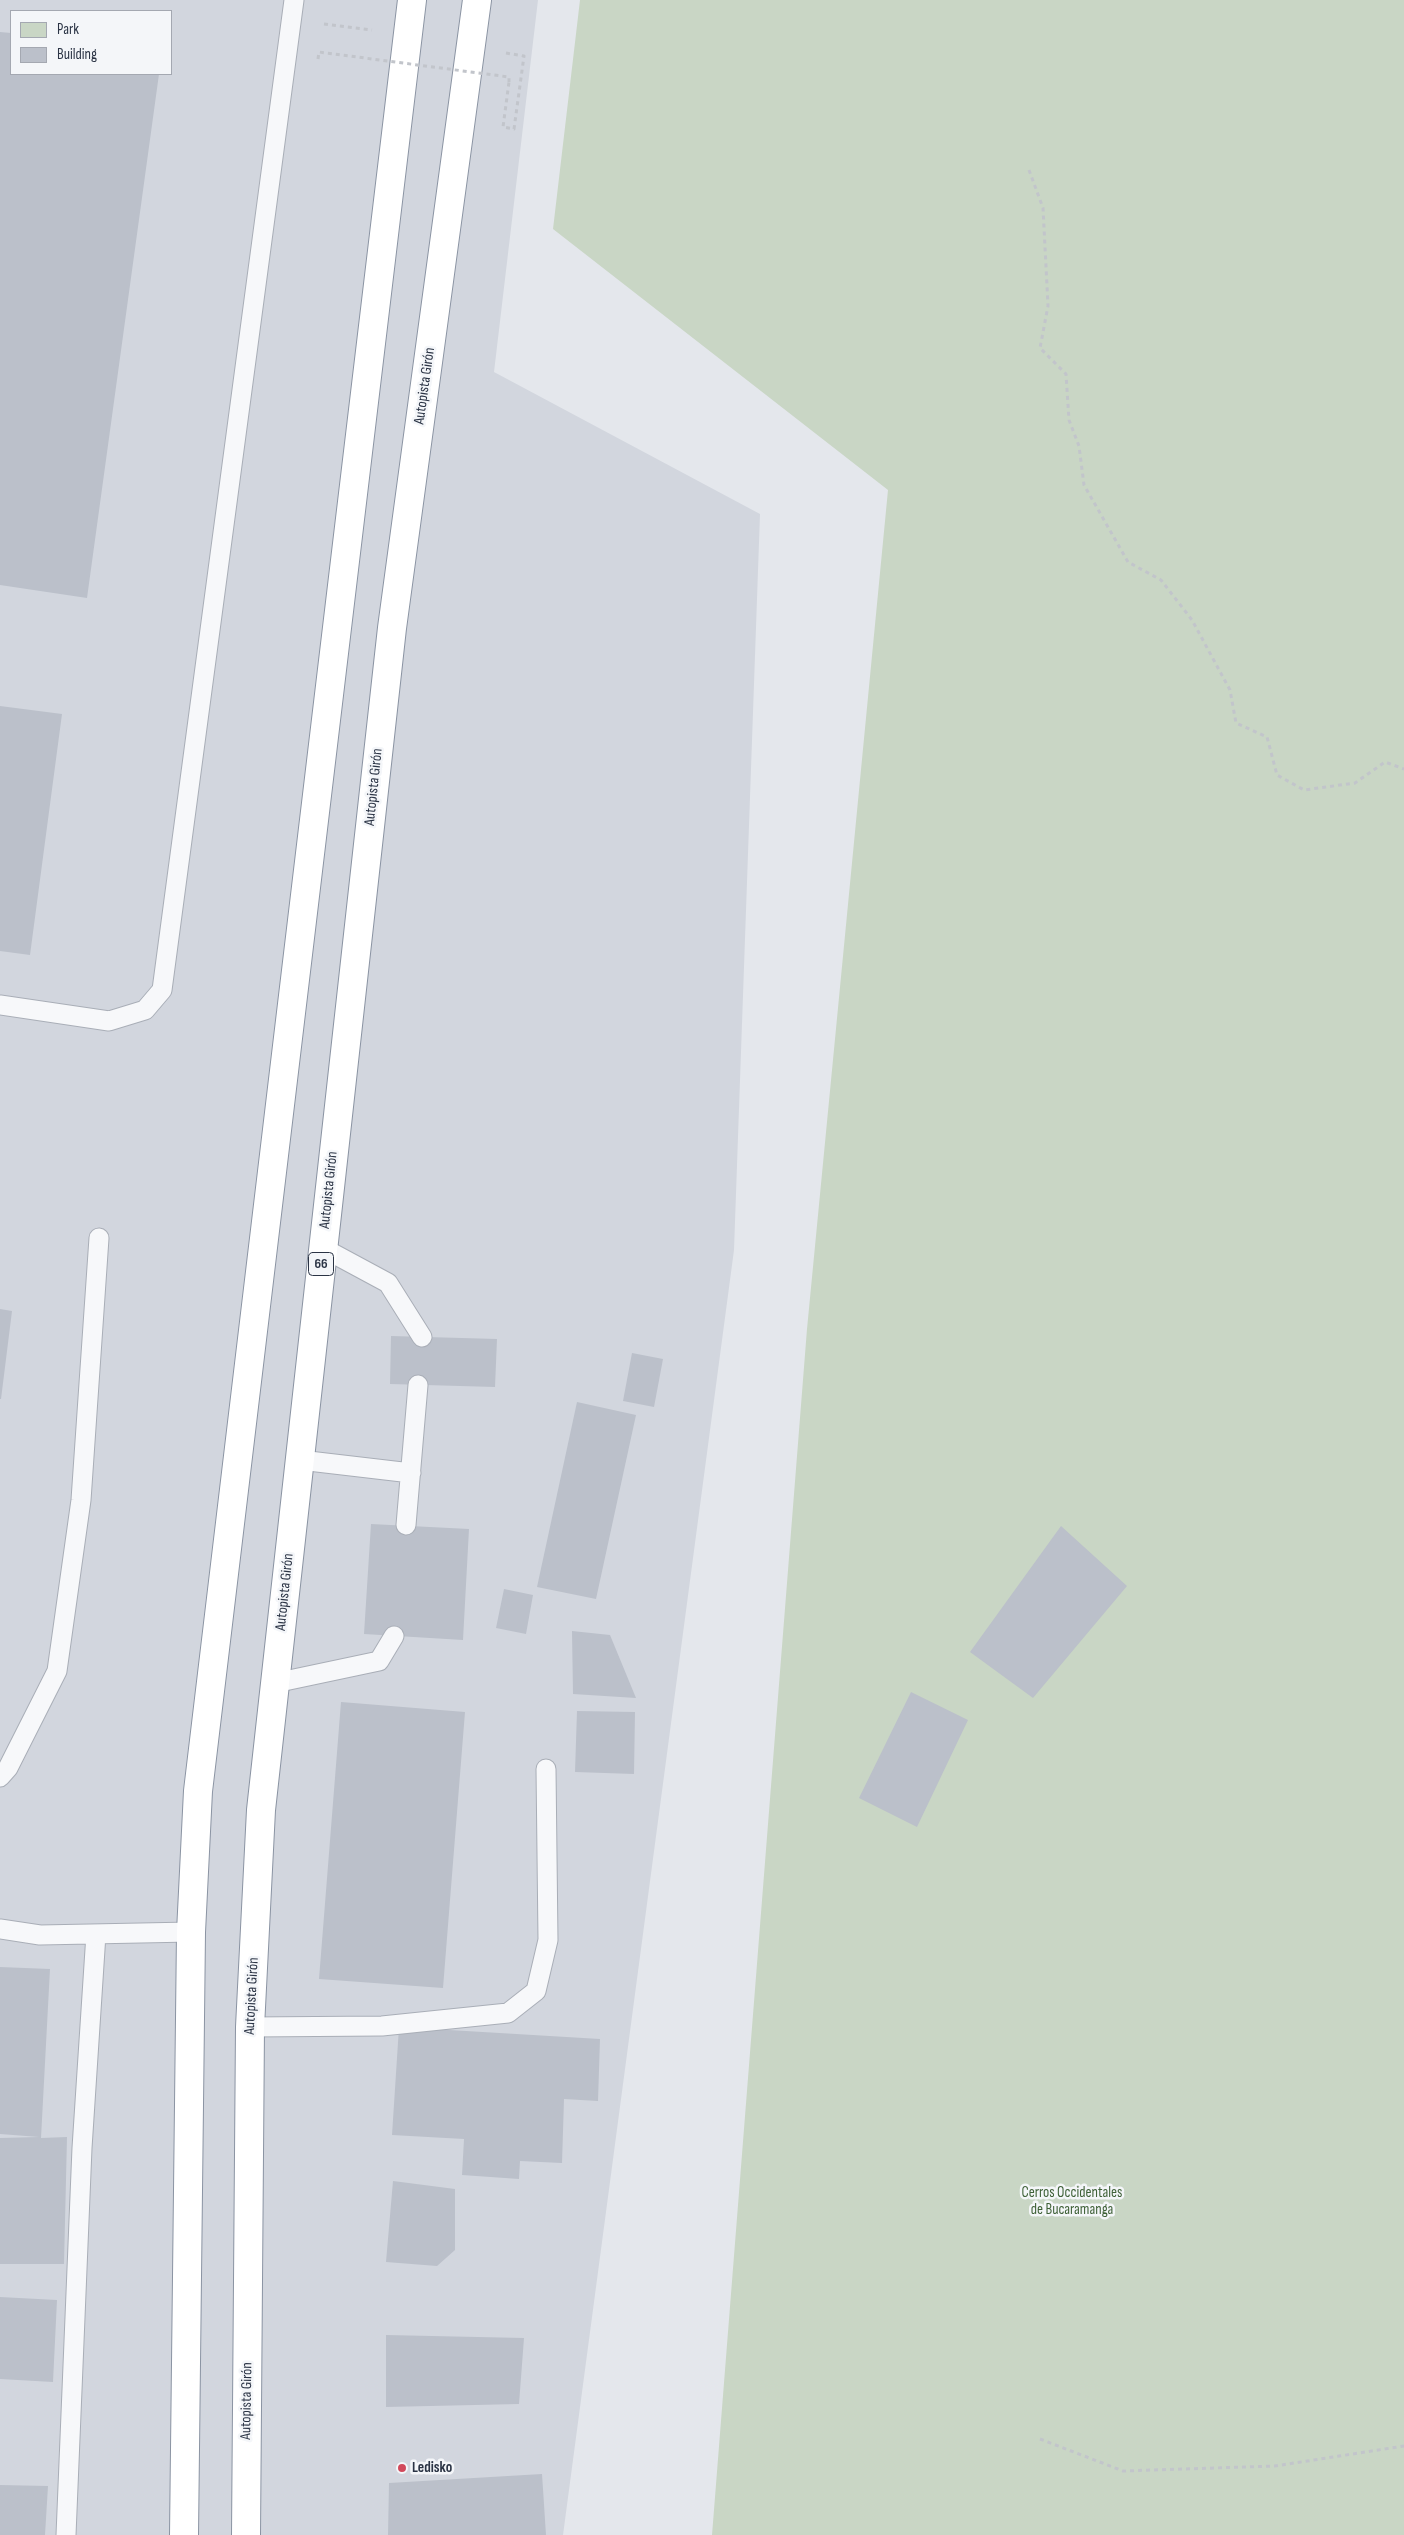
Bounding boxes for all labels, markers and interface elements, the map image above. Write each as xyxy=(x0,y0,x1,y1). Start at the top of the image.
legend xyxy=(10,10,172,75)
text: Park xyxy=(57,20,79,39)
text: Building xyxy=(57,45,97,64)
street label: Autopista Girón xyxy=(411,346,439,426)
street label: Autopista Girón xyxy=(361,748,387,826)
street label: Autopista Girón xyxy=(316,1151,342,1229)
road number: 66 xyxy=(308,1252,334,1276)
street label: Autopista Girón xyxy=(272,1553,298,1631)
street label: Autopista Girón xyxy=(241,1957,263,2035)
park label: Cerros Occidentales de Bucaramanga xyxy=(1022,2184,1122,2219)
street label: Autopista Girón xyxy=(237,2362,257,2440)
place label: Ledisko xyxy=(412,2459,452,2477)
marker: Ledisko xyxy=(396,2462,408,2474)

